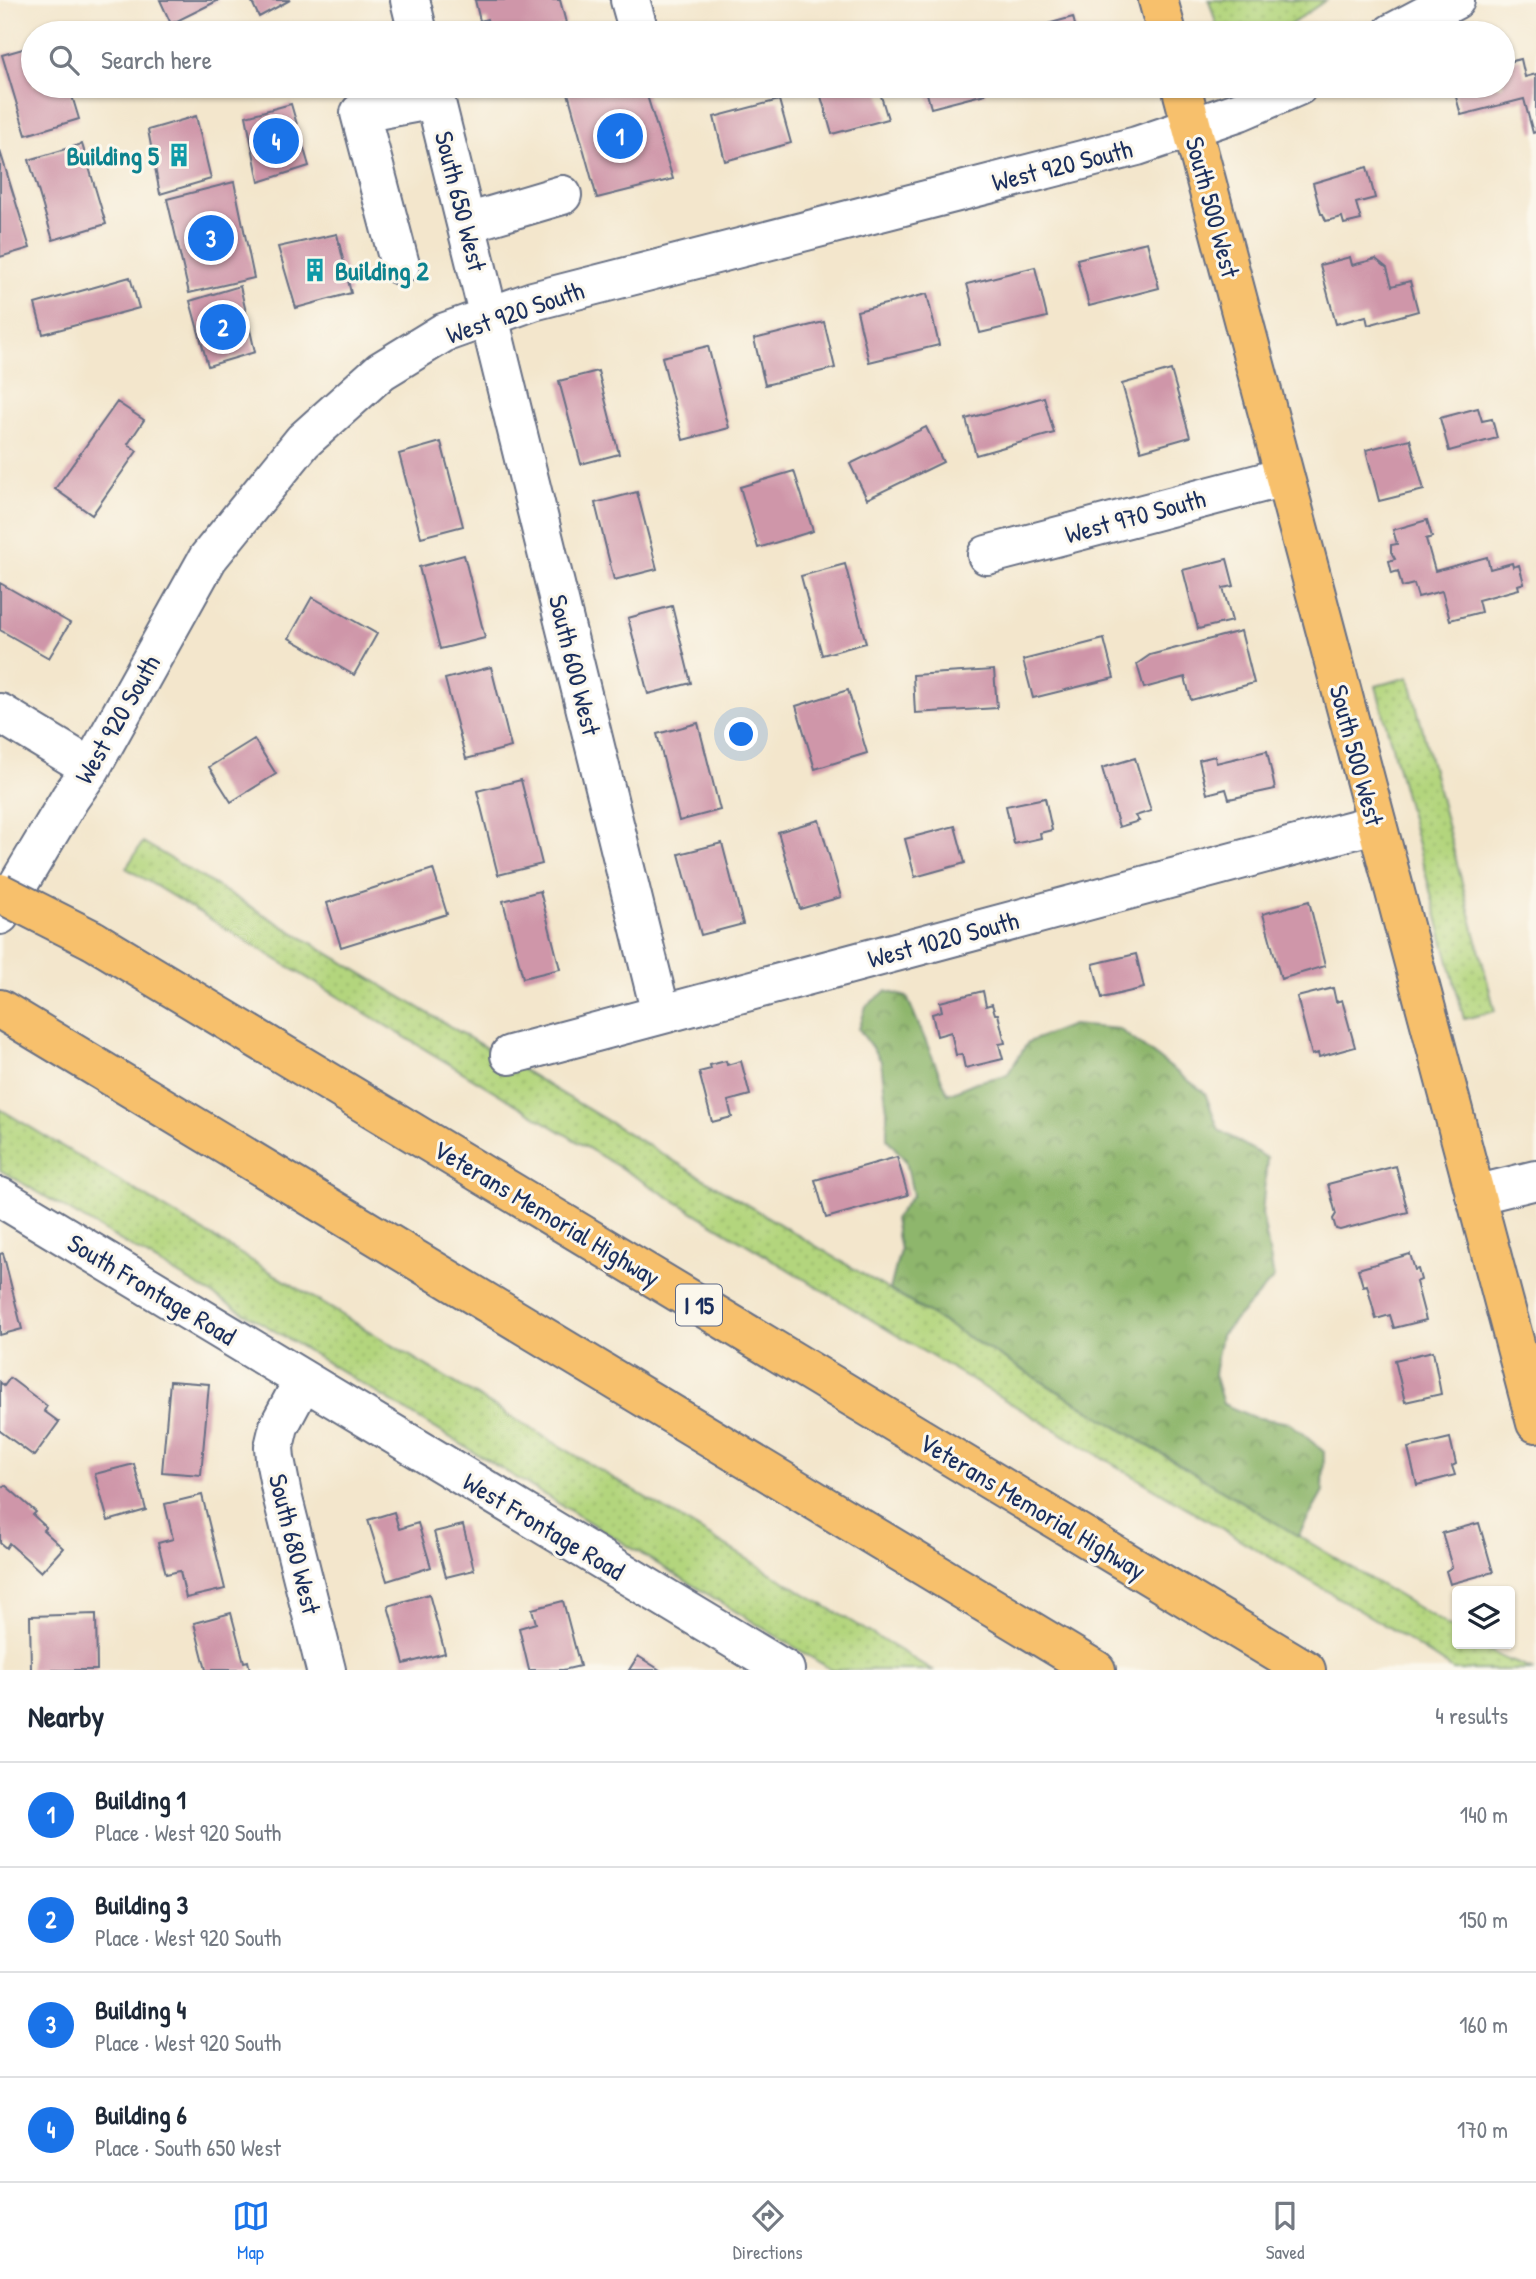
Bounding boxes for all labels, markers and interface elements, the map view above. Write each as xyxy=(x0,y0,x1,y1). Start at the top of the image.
search box xyxy=(21,21,1515,98)
icon: search xyxy=(45,41,83,79)
text: Search here xyxy=(101,42,212,77)
pin: 1 xyxy=(597,110,643,162)
pin: 4 xyxy=(253,115,299,167)
street label: South 650 West xyxy=(427,127,496,276)
street label: West 920 South xyxy=(988,131,1136,199)
street label: South 500 West xyxy=(1177,133,1249,282)
place label: Building 5 xyxy=(66,138,159,174)
building icon: Building 5 xyxy=(165,141,193,169)
pin: 3 xyxy=(188,212,234,264)
place label: Building 2 xyxy=(335,253,430,289)
building icon: Building 2 xyxy=(301,256,329,284)
street label: West 920 South xyxy=(442,272,589,352)
pin: 2 xyxy=(200,301,246,353)
street label: West 970 South xyxy=(1061,480,1209,552)
street label: South 600 West xyxy=(541,591,610,740)
street label: West 920 South xyxy=(66,648,168,790)
street label: South 500 West xyxy=(1321,681,1393,830)
your location xyxy=(724,717,758,751)
street label: West 1020 South xyxy=(864,902,1022,976)
street label: Veterans Memorial Highway xyxy=(427,1131,667,1295)
street label: South Frontage Road xyxy=(61,1225,243,1353)
road number: I 15 xyxy=(676,1284,722,1325)
street label: Veterans Memorial Highway xyxy=(913,1424,1153,1588)
street label: West Frontage Road xyxy=(457,1464,631,1588)
street label: South 680 West xyxy=(261,1470,330,1619)
map controls xyxy=(1452,1586,1515,1649)
button: layers xyxy=(1452,1586,1515,1649)
text: Nearby xyxy=(28,1696,104,1736)
text: 4 results xyxy=(1435,1700,1508,1731)
text: Building 1 xyxy=(95,1782,186,1817)
text: 1 xyxy=(47,1799,55,1830)
text: 140 m xyxy=(1460,1799,1508,1830)
text: Place · West 920 South xyxy=(95,1817,281,1848)
text: Building 3 xyxy=(95,1887,188,1922)
text: 2 xyxy=(46,1904,56,1935)
text: 150 m xyxy=(1459,1904,1508,1935)
text: Place · West 920 South xyxy=(95,1922,281,1953)
text: Building 4 xyxy=(95,1992,186,2027)
text: 3 xyxy=(46,2009,56,2040)
text: 160 m xyxy=(1459,2009,1508,2040)
text: Place · West 920 South xyxy=(95,2027,281,2058)
text: Building 6 xyxy=(95,2097,187,2132)
text: 4 xyxy=(47,2114,55,2145)
text: 170 m xyxy=(1457,2114,1508,2145)
text: Place · South 650 West xyxy=(95,2132,281,2163)
tab: Map xyxy=(232,2197,270,2265)
tab: Directions xyxy=(733,2197,803,2265)
tab: Saved xyxy=(1266,2197,1304,2265)

